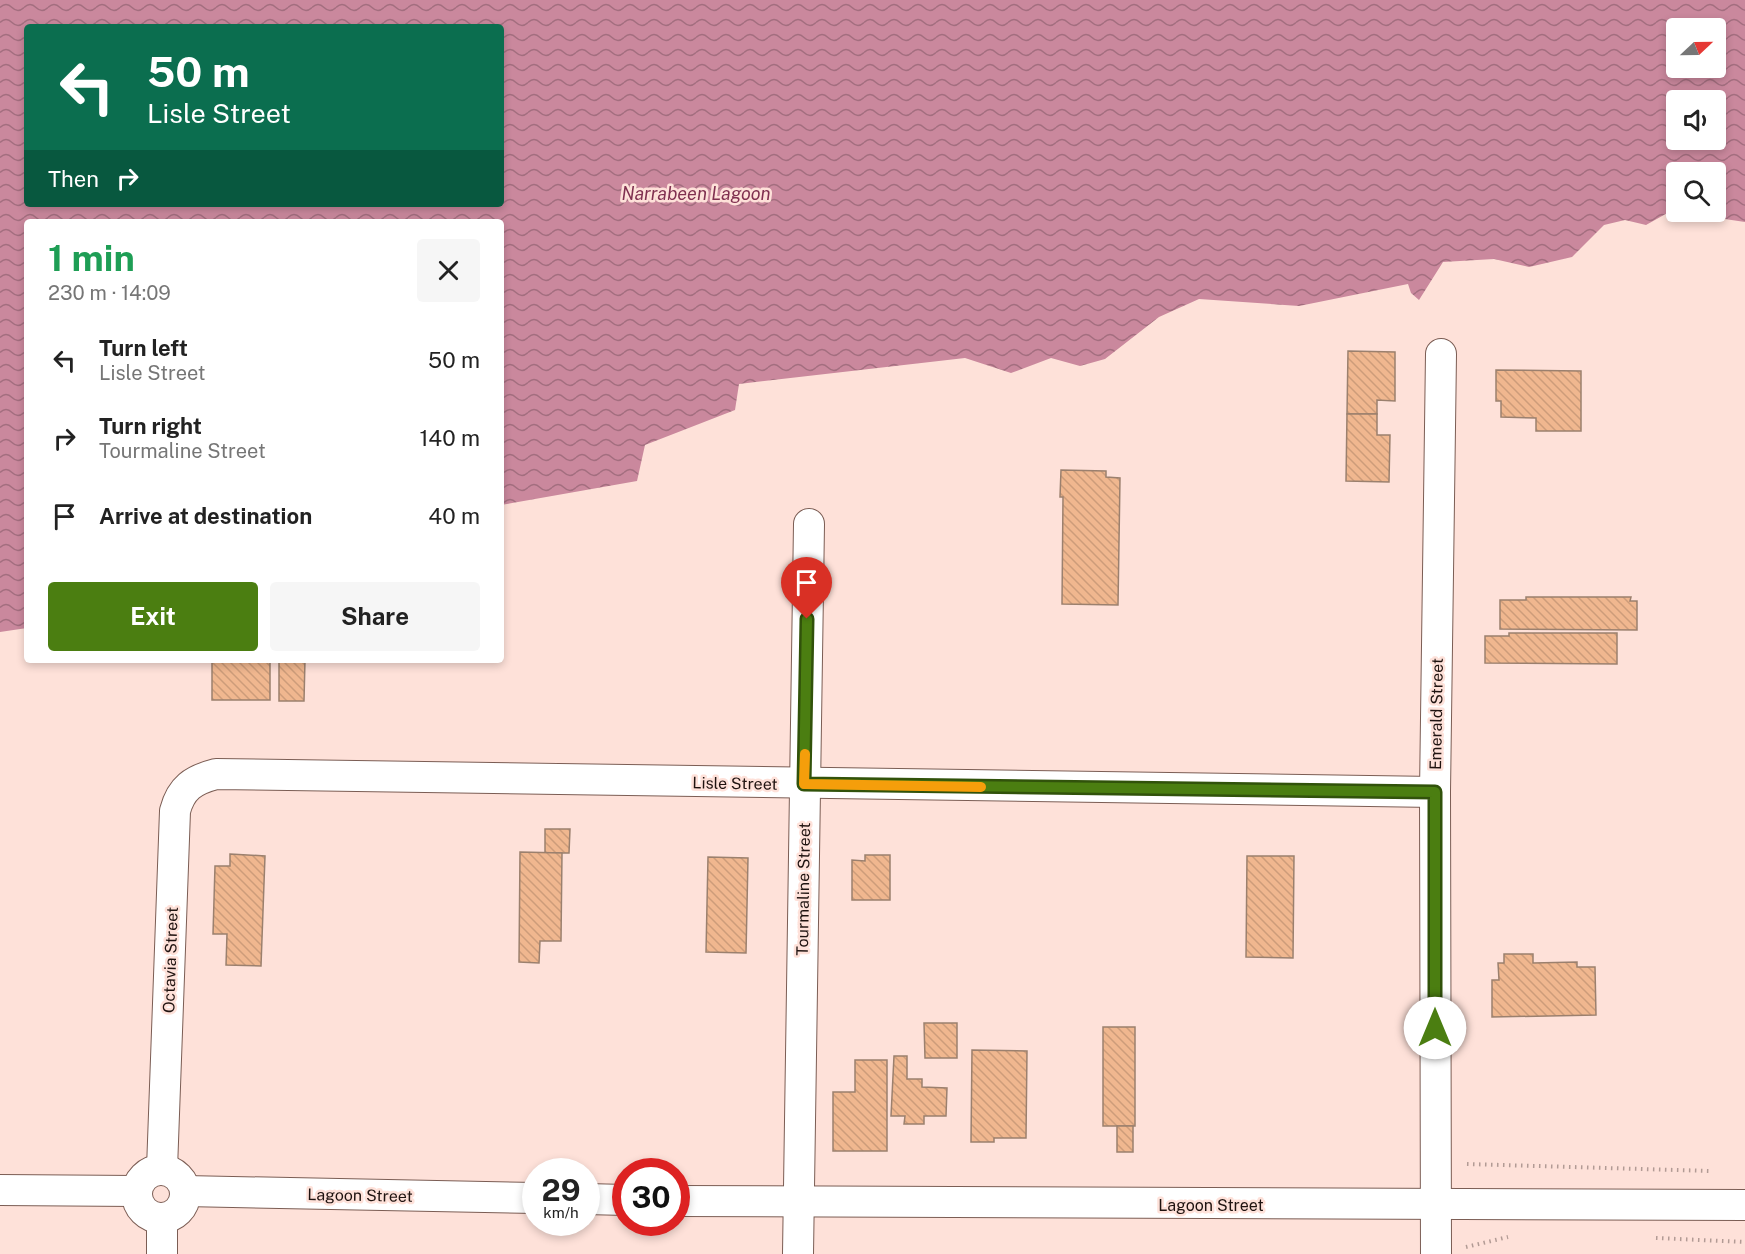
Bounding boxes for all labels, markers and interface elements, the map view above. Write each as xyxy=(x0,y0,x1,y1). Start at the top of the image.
north arrow xyxy=(1666,18,1726,78)
map controls xyxy=(1666,18,1726,222)
text: 50 m xyxy=(147,47,250,96)
icon: left xyxy=(48,48,126,126)
button: sound xyxy=(1666,90,1726,150)
text: Lisle Street xyxy=(147,97,291,129)
icon: right xyxy=(111,162,144,195)
button: search xyxy=(1666,162,1726,222)
text: Then xyxy=(48,166,99,192)
water label: Narrabeen Lagoon xyxy=(621,183,771,204)
text: 1 min xyxy=(48,237,135,279)
button: close xyxy=(417,239,480,302)
text: 230 m · 14:09 xyxy=(48,281,171,305)
text: Turn left xyxy=(99,335,188,361)
icon: left xyxy=(48,344,81,377)
text: 50 m xyxy=(428,347,480,373)
text: Lisle Street xyxy=(99,361,206,385)
text: Turn right xyxy=(99,413,202,439)
icon: right xyxy=(48,422,81,455)
text: 140 m xyxy=(419,425,480,451)
text: Tourmaline Street xyxy=(99,439,266,463)
icon: arrive xyxy=(48,500,81,533)
text: Arrive at destination xyxy=(99,503,312,529)
text: 40 m xyxy=(428,503,480,529)
pin xyxy=(781,557,832,619)
icon: arrive xyxy=(790,566,823,599)
button: Exit xyxy=(48,582,258,651)
button: Share xyxy=(270,582,480,651)
street label: Emerald Street xyxy=(1426,658,1447,770)
street label: Lisle Street xyxy=(692,773,778,794)
street label: Tourmaline Street xyxy=(793,822,814,956)
street label: Octavia Street xyxy=(159,907,182,1013)
position arrow xyxy=(1403,996,1467,1060)
speed limit sign: 30 xyxy=(612,1158,690,1236)
text: 29 xyxy=(542,1172,580,1208)
street label: Lagoon Street xyxy=(307,1185,413,1206)
street label: Lagoon Street xyxy=(1158,1196,1264,1215)
text: km/h xyxy=(543,1204,579,1221)

